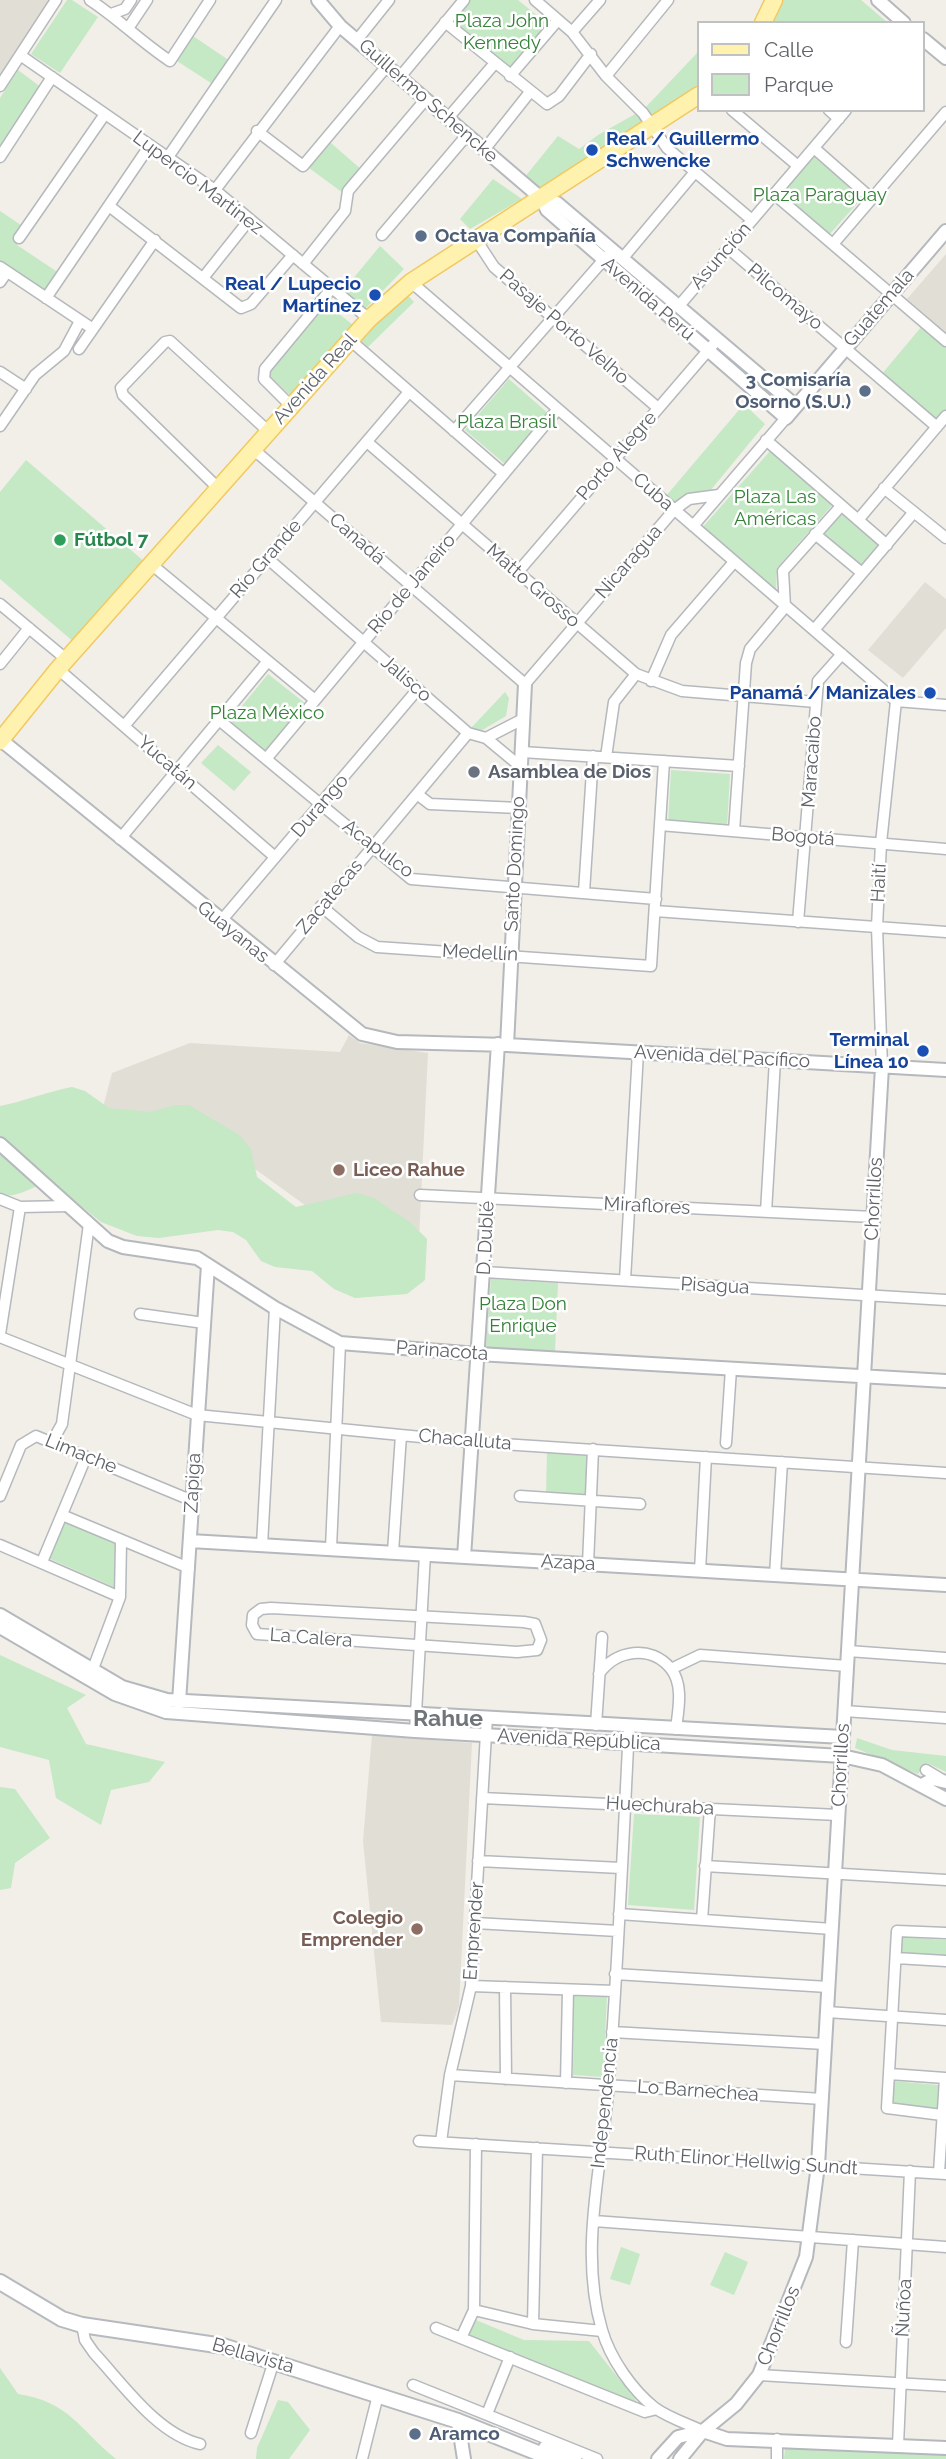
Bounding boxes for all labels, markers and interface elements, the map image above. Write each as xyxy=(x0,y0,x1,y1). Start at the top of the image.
park label: Plaza John Kennedy xyxy=(455,10,549,54)
legend xyxy=(698,21,925,112)
street label: Guillermo Schencke xyxy=(354,34,502,168)
text: Calle xyxy=(764,37,814,62)
text: Parque xyxy=(764,72,833,97)
street label: Lupercio Martínez xyxy=(128,126,268,240)
place label: Real / Guillermo Schwencke xyxy=(606,128,759,172)
marker: Real / Guillermo Schwencke xyxy=(584,142,600,158)
park label: Plaza Paraguay xyxy=(753,184,887,206)
street label: Asunción xyxy=(686,218,756,294)
place label: Octava Compañía xyxy=(435,225,596,247)
marker: Octava Compañía xyxy=(413,228,429,244)
street label: Avenida Perú xyxy=(597,252,699,346)
street label: Pilcomayo xyxy=(743,259,827,335)
street label: Guatemala xyxy=(839,264,919,352)
street label: Pasaje Porto Velho xyxy=(495,265,633,389)
place label: Real / Lupecio Martínez xyxy=(225,273,361,317)
marker: Real / Lupecio Martínez xyxy=(367,287,383,303)
street label: Avenida Real xyxy=(268,329,362,429)
place label: 3 Comisaría Osorno (S.U.) xyxy=(735,369,851,413)
marker: 3 Comisaría Osorno (S.U.) xyxy=(857,383,873,399)
street label: Porto Alegre xyxy=(572,407,662,505)
park label: Plaza Brasil xyxy=(457,411,557,433)
street label: Cuba xyxy=(628,468,678,516)
park label: Plaza Las Américas xyxy=(734,486,816,530)
street label: Canadá xyxy=(324,508,390,570)
street label: Río Grande xyxy=(225,515,307,603)
street label: Nicaragua xyxy=(591,521,667,603)
place label: Fútbol 7 xyxy=(74,529,148,551)
street label: Río de Janeiro xyxy=(363,529,461,639)
marker: Fútbol 7 xyxy=(52,532,68,548)
street label: Matto Grosso xyxy=(482,539,584,633)
street label: Jalisco xyxy=(376,651,436,707)
place label: Panamá / Manizales xyxy=(729,682,916,704)
marker: Panamá / Manizales xyxy=(922,685,938,701)
park label: Plaza México xyxy=(210,702,324,724)
street label: Maracaibo xyxy=(797,715,827,809)
street label: Yucatán xyxy=(133,731,201,795)
place label: Asamblea de Dios xyxy=(488,761,651,783)
marker: Asamblea de Dios xyxy=(466,764,482,780)
street label: Durango xyxy=(286,770,354,842)
street label: Santo Domingo xyxy=(500,796,530,932)
street label: Acapulco xyxy=(338,815,418,883)
street label: Bogotá xyxy=(770,823,836,851)
street label: Zacatecas xyxy=(292,855,368,939)
street label: Haití xyxy=(867,863,891,903)
street label: Guayanas xyxy=(192,896,274,968)
street label: Medellín xyxy=(441,940,519,966)
place label: Terminal Línea 10 xyxy=(829,1029,909,1073)
street label: Avenida del Pacífico xyxy=(633,1041,811,1073)
marker: Terminal Línea 10 xyxy=(915,1043,931,1059)
street label: Chorrillos xyxy=(860,1157,888,1241)
place label: Liceo Rahue xyxy=(353,1159,465,1181)
marker: Liceo Rahue xyxy=(331,1162,347,1178)
street label: Miraflores xyxy=(603,1192,691,1220)
street label: D. Dublé xyxy=(473,1200,499,1276)
street label: Pisagua xyxy=(680,1273,750,1299)
park label: Plaza Don Enrique xyxy=(479,1293,567,1337)
street label: Parinacota xyxy=(395,1336,489,1366)
street label: Chacalluta xyxy=(417,1425,513,1455)
street label: Limache xyxy=(42,1429,120,1479)
street label: Zapiga xyxy=(180,1452,206,1514)
street label: Azapa xyxy=(540,1550,596,1576)
street label: La Calera xyxy=(269,1624,353,1652)
district label: Rahue xyxy=(413,1705,483,1733)
street label: Chorrillos xyxy=(827,1723,855,1807)
street label: Avenida República xyxy=(497,1724,661,1756)
street label: Huechuraba xyxy=(605,1792,715,1820)
street label: Emprender xyxy=(459,1881,489,1981)
place label: Colegio Emprender xyxy=(301,1907,403,1951)
marker: Colegio Emprender xyxy=(409,1921,425,1937)
street label: Independencia xyxy=(587,2036,623,2170)
street label: Lo Barnechea xyxy=(636,2075,760,2107)
street label: Ruth Elinor Hellwig Sundt xyxy=(634,2142,858,2180)
street label: Ñuñoa xyxy=(891,2278,917,2338)
street label: Chorrillos xyxy=(753,2283,805,2369)
street label: Bellavista xyxy=(209,2333,297,2379)
place label: Aramco xyxy=(429,2423,500,2445)
marker: Aramco xyxy=(407,2426,423,2442)

